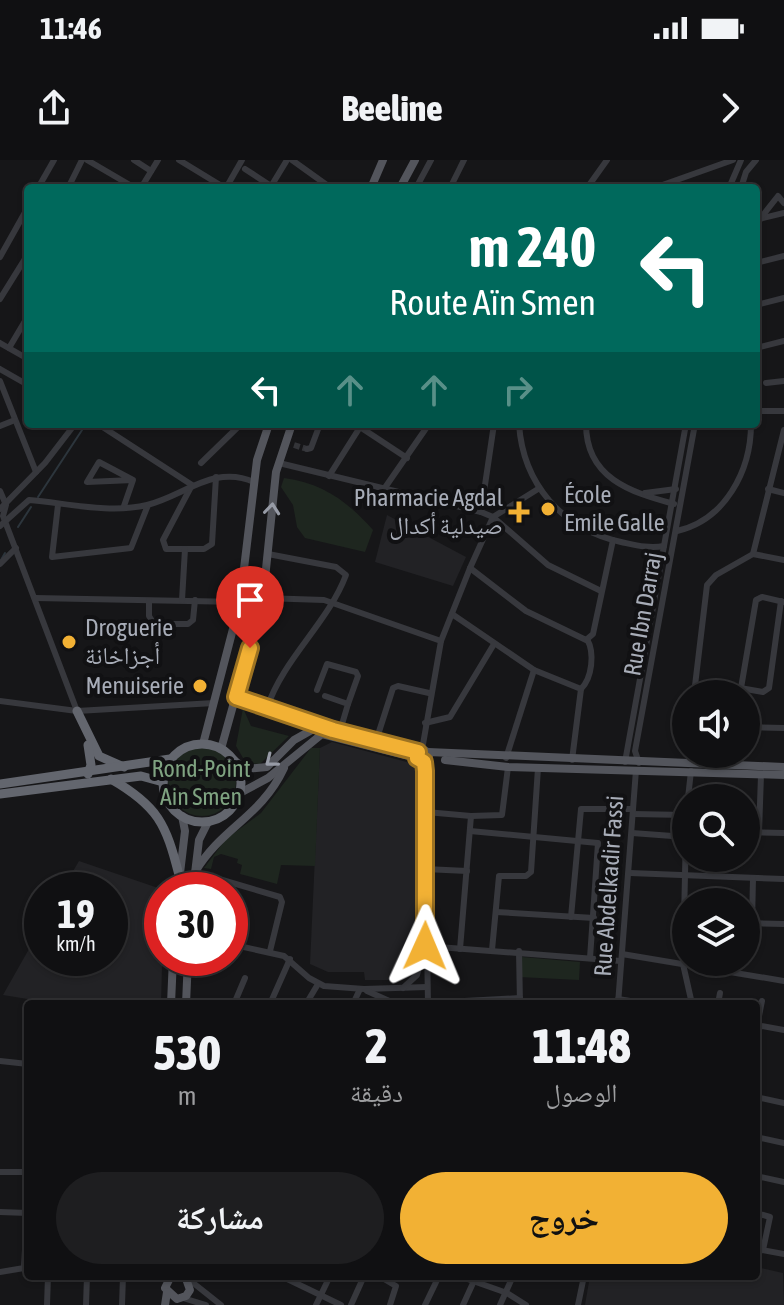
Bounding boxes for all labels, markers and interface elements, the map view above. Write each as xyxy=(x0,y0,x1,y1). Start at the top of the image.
text: 11:46 xyxy=(40,11,102,45)
icon: share xyxy=(32,86,76,130)
icon: forward xyxy=(708,86,752,130)
text: Beeline xyxy=(341,87,443,129)
text: 240 m xyxy=(469,215,596,279)
icon: left xyxy=(624,216,728,320)
text: Route Aïn Smen xyxy=(389,281,596,323)
icon: left xyxy=(244,368,288,412)
icon: ahead xyxy=(328,368,372,412)
icon: ahead xyxy=(412,368,456,412)
icon: right xyxy=(496,368,540,412)
place label: École Emile Galle xyxy=(564,481,665,536)
place label: Pharmacie Agdal صيدلية أكدال xyxy=(354,484,504,540)
marker: École Emile Galle xyxy=(539,500,557,518)
one-way arrow xyxy=(264,502,281,515)
marker: Pharmacie Agdal صيدلية أكدال xyxy=(510,503,528,521)
street label: Rue Ibn Darraj xyxy=(618,550,667,678)
pin xyxy=(216,566,284,648)
icon: arrive xyxy=(228,578,272,622)
place label: Droguerie أجزاخانة xyxy=(85,614,173,669)
marker: Droguerie أجزاخانة xyxy=(60,633,78,651)
place label: Menuiserie xyxy=(85,672,184,699)
marker: Menuiserie xyxy=(191,677,209,695)
map controls xyxy=(672,680,760,976)
button: sound xyxy=(672,680,760,768)
one-way arrow xyxy=(266,751,281,765)
park label: Rond-Point Ain Smen xyxy=(151,755,251,810)
button: search xyxy=(672,784,760,872)
street label: Rue Abdelkadir Fassi xyxy=(589,795,628,977)
speed limit sign: 30 xyxy=(144,872,248,976)
button: layers xyxy=(672,888,760,976)
text: 19 xyxy=(57,891,95,936)
position arrow xyxy=(383,904,467,988)
text: km/h xyxy=(56,932,96,955)
text: 2 xyxy=(365,1018,388,1073)
text: 11:48 xyxy=(532,1018,631,1073)
text: 530 xyxy=(153,1025,221,1080)
text: دقيقة xyxy=(350,1078,403,1108)
text: الوصول xyxy=(545,1078,617,1108)
text: m xyxy=(178,1081,196,1111)
button: مشاركة xyxy=(56,1172,384,1264)
button: خروج xyxy=(400,1172,728,1264)

